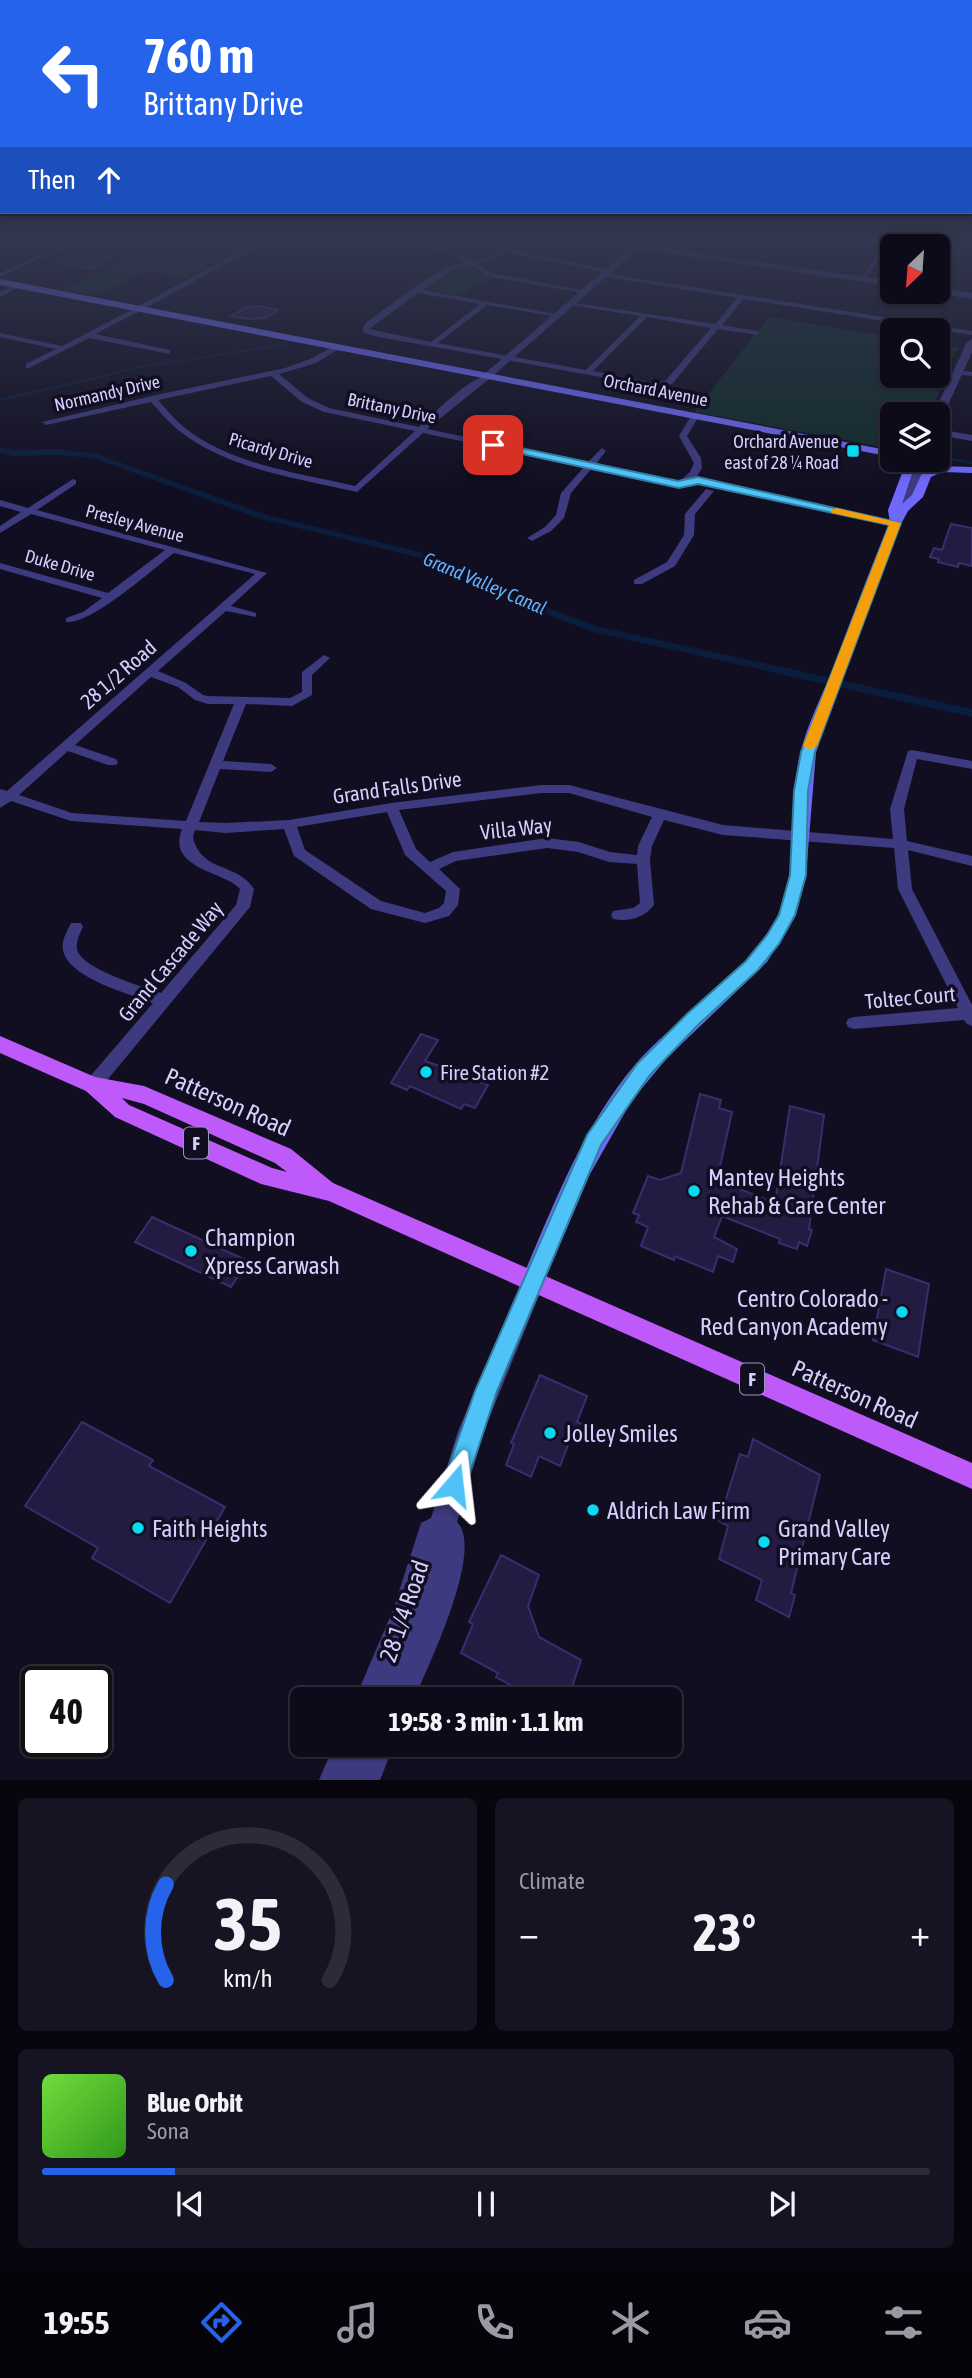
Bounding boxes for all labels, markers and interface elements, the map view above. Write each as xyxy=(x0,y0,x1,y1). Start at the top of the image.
text: 760 m xyxy=(143,27,254,83)
icon: left xyxy=(28,28,119,119)
text: Brittany Drive xyxy=(143,85,303,122)
icon: ahead xyxy=(90,161,128,199)
text: Then xyxy=(28,165,76,195)
north arrow xyxy=(880,234,950,304)
map controls xyxy=(880,234,950,472)
button: search xyxy=(880,318,950,388)
street label: Orchard Avenue xyxy=(602,370,710,410)
street label: Normandy Drive xyxy=(52,371,162,415)
street label: Brittany Drive xyxy=(346,388,438,428)
button: layers xyxy=(880,402,950,472)
pin xyxy=(463,415,523,475)
icon: arrive xyxy=(474,426,512,464)
street label: Picardy Drive xyxy=(227,428,315,472)
place label: Orchard Avenue east of 28 ¼ Road xyxy=(724,431,839,473)
marker: Orchard Avenue east of 28 ¼ Road xyxy=(845,443,861,459)
street label: Presley Avenue xyxy=(84,500,186,546)
street label: Duke Drive xyxy=(23,545,97,585)
water label: Grand Valley Canal xyxy=(420,547,550,619)
street label: 28 1/2 Road xyxy=(75,635,161,713)
street label: Grand Falls Drive xyxy=(331,766,463,808)
street label: Villa Way xyxy=(479,812,553,844)
street label: Grand Cascade Way xyxy=(113,896,227,1026)
street label: Toltec Court xyxy=(864,981,956,1013)
place label: Fire Station #2 xyxy=(440,1060,549,1084)
street label: Patterson Road xyxy=(161,1062,295,1142)
marker: Fire Station #2 xyxy=(418,1064,434,1080)
road number: F xyxy=(184,1128,208,1158)
place label: Mantey Heights Rehab & Care Center xyxy=(708,1164,886,1219)
marker: Mantey Heights Rehab & Care Center xyxy=(686,1183,702,1199)
place label: Champion Xpress Carwash xyxy=(205,1224,340,1279)
marker: Champion Xpress Carwash xyxy=(183,1243,199,1259)
place label: Centro Colorado - Red Canyon Academy xyxy=(700,1285,888,1340)
marker: Centro Colorado - Red Canyon Academy xyxy=(894,1304,910,1320)
street label: Patterson Road xyxy=(788,1354,922,1434)
road number: F xyxy=(740,1364,764,1394)
place label: Jolley Smiles xyxy=(564,1420,678,1447)
marker: Jolley Smiles xyxy=(542,1425,558,1441)
position arrow xyxy=(417,1448,491,1522)
place label: Aldrich Law Firm xyxy=(607,1497,750,1524)
marker: Aldrich Law Firm xyxy=(585,1502,601,1518)
place label: Faith Heights xyxy=(152,1515,267,1542)
place label: Grand Valley Primary Care xyxy=(778,1515,891,1570)
marker: Faith Heights xyxy=(130,1520,146,1536)
marker: Grand Valley Primary Care xyxy=(756,1534,772,1550)
street label: 28 1/4 Road xyxy=(374,1557,434,1665)
speed limit sign: 40 xyxy=(21,1666,112,1757)
text: 19:58 · 3 min · 1.1 km xyxy=(389,1707,583,1737)
text: Climate xyxy=(519,1868,585,1894)
text: 35 xyxy=(213,1883,282,1966)
text: 23° xyxy=(693,1902,756,1962)
text: − xyxy=(519,1911,539,1954)
text: + xyxy=(910,1911,930,1954)
text: km/h xyxy=(223,1964,272,1992)
text: Blue Orbit xyxy=(147,2088,243,2118)
text: Sona xyxy=(147,2118,189,2144)
icon: previous xyxy=(171,2185,209,2223)
icon: pause xyxy=(467,2185,505,2223)
icon: next xyxy=(763,2185,801,2223)
icon: directions xyxy=(197,2298,246,2347)
icon: music xyxy=(333,2298,382,2347)
icon: phone xyxy=(470,2298,519,2347)
icon: climate xyxy=(606,2298,655,2347)
icon: car xyxy=(743,2298,792,2347)
icon: filters xyxy=(879,2298,928,2347)
text: 19:55 xyxy=(44,2304,110,2341)

